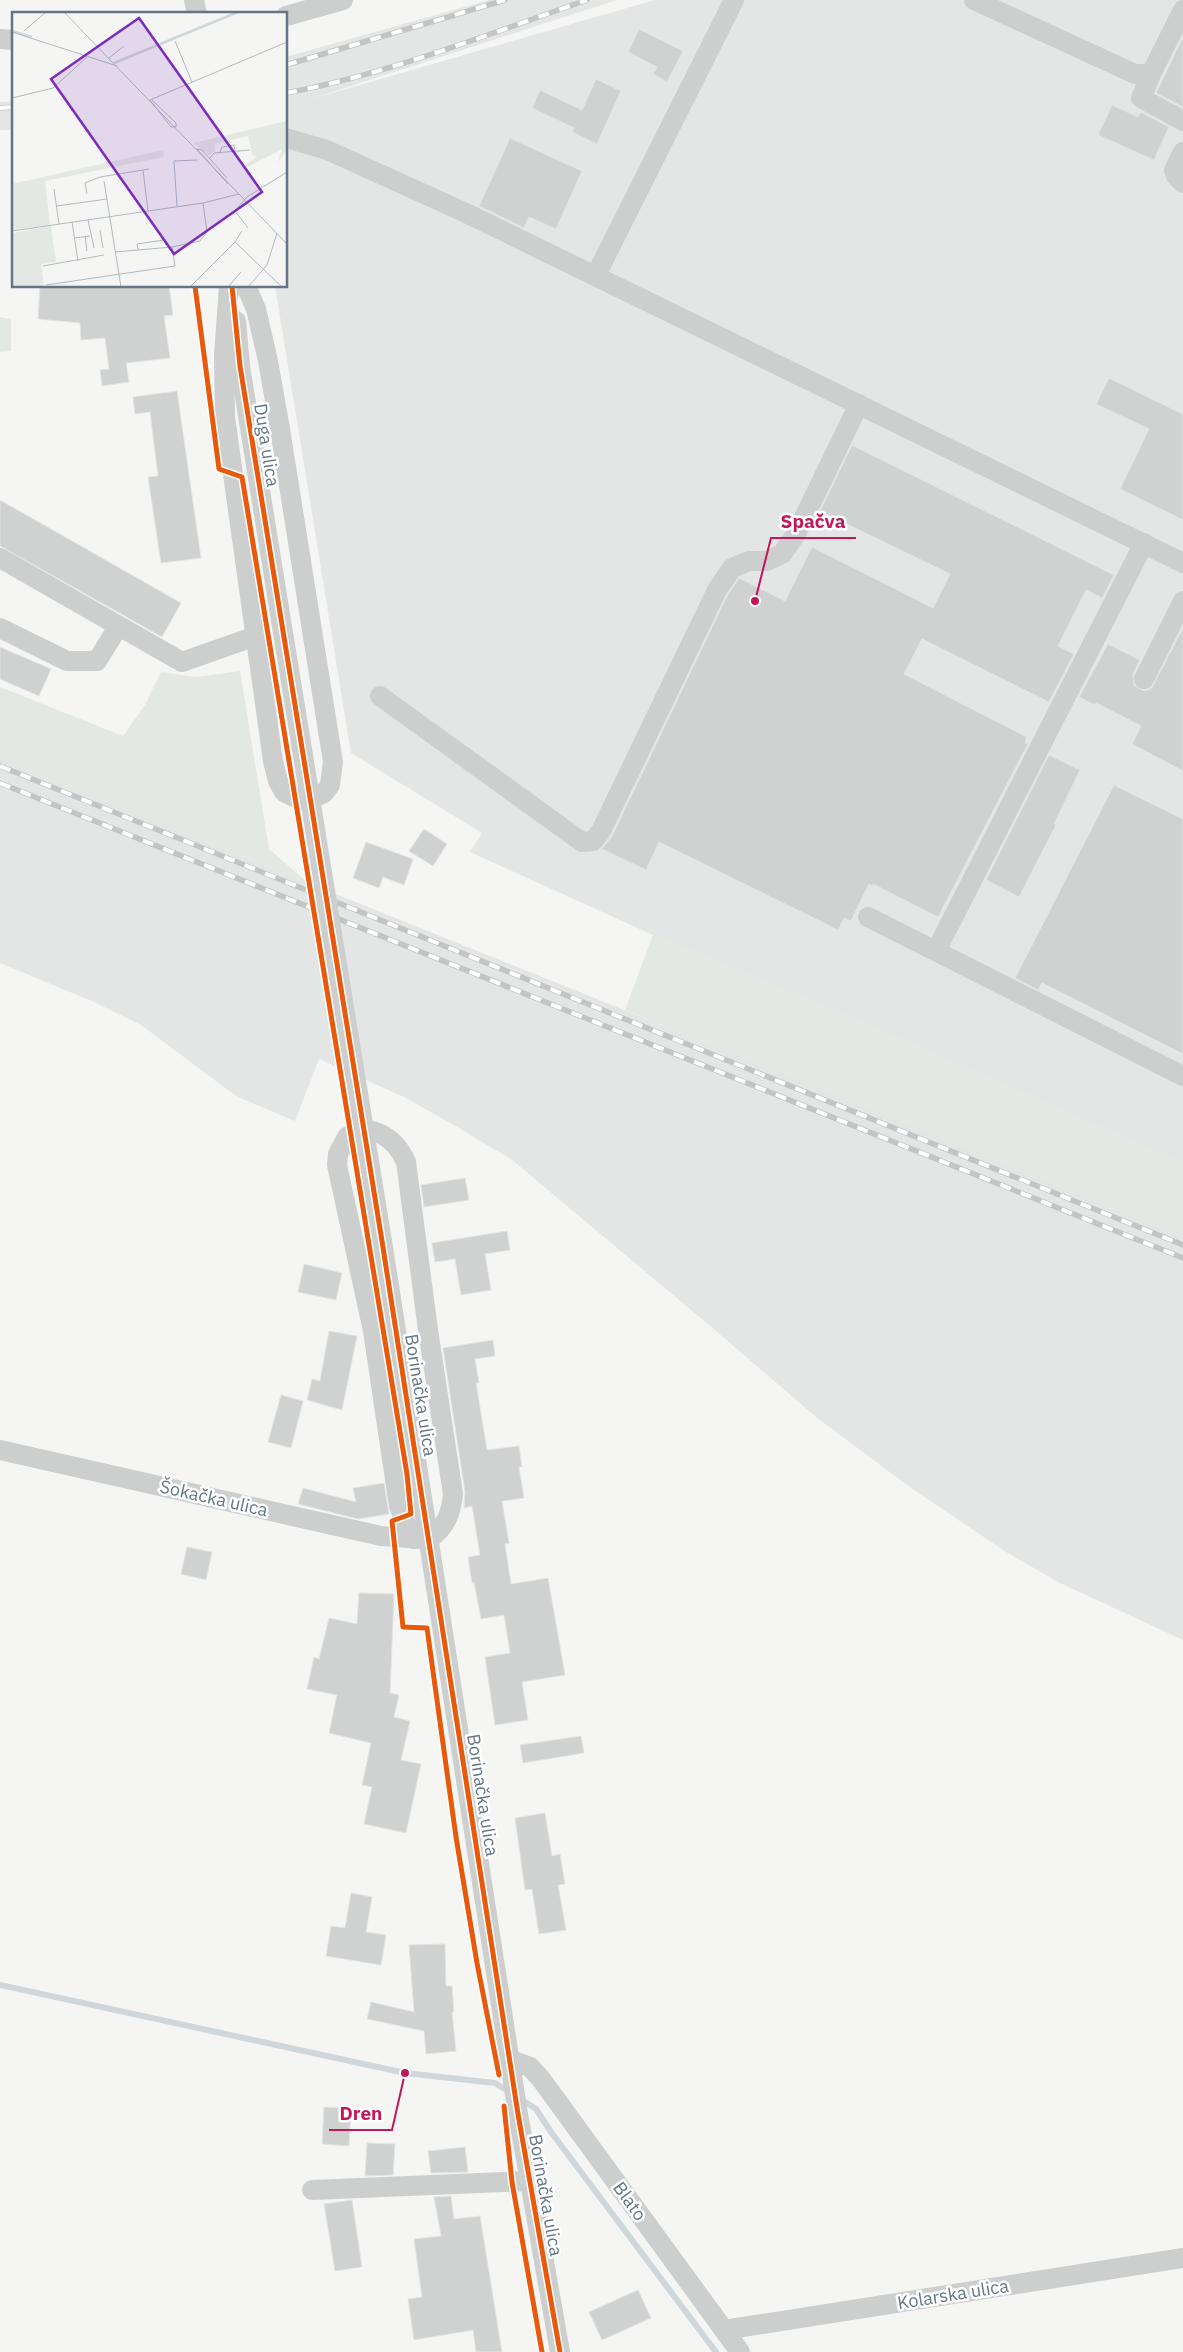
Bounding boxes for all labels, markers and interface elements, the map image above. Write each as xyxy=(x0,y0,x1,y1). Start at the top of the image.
inset map xyxy=(12,12,288,288)
street label: Duga ulica xyxy=(249,402,285,489)
callout: Spačva xyxy=(771,504,856,538)
text: Spačva xyxy=(781,509,846,533)
street label: Borinačka ulica xyxy=(400,1332,442,1458)
street label: Šokačka ulica xyxy=(158,1473,271,1522)
street label: Borinačka ulica xyxy=(462,1732,504,1858)
callout: Dren xyxy=(329,2096,392,2130)
text: Dren xyxy=(340,2101,382,2125)
street label: Borinačka ulica xyxy=(524,2132,568,2258)
street label: Blato xyxy=(608,2177,652,2225)
street label: Kolarska ulica xyxy=(896,2274,1011,2314)

